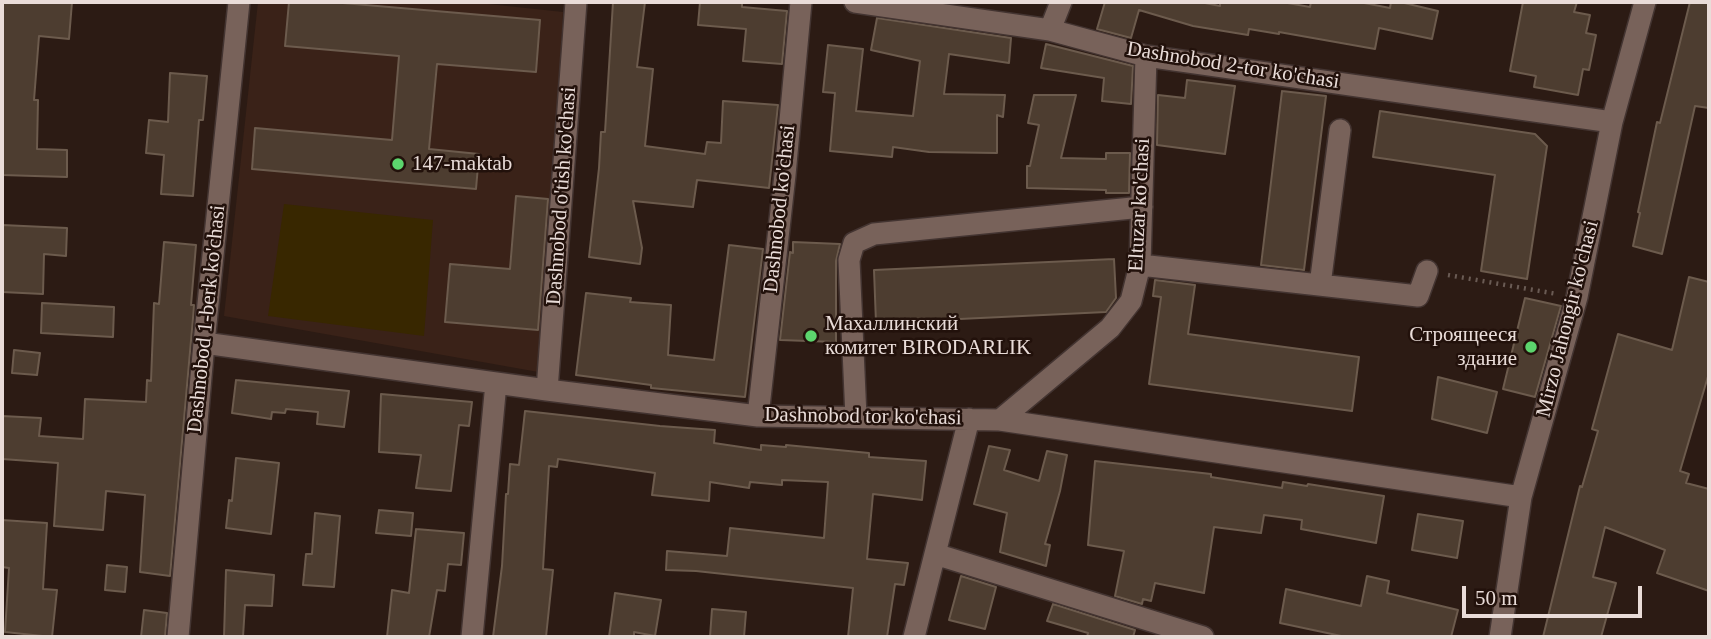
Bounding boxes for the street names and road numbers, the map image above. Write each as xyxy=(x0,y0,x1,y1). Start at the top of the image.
street label: Dashnobod 2-tor ko'chasi xyxy=(1125,37,1341,95)
street label: Dashnobod o'tish ko'chasi xyxy=(542,86,582,306)
street label: Dashnobod ko'chasi xyxy=(759,124,801,294)
street label: Eltuzar ko'chasi xyxy=(1124,138,1156,272)
street label: Dashnobod 1-berk ko'chasi xyxy=(183,204,231,434)
street label: Mirzo Jahongir ko'chasi xyxy=(1531,218,1605,420)
street label: Dashnobod tor ko'chasi xyxy=(764,403,962,431)

